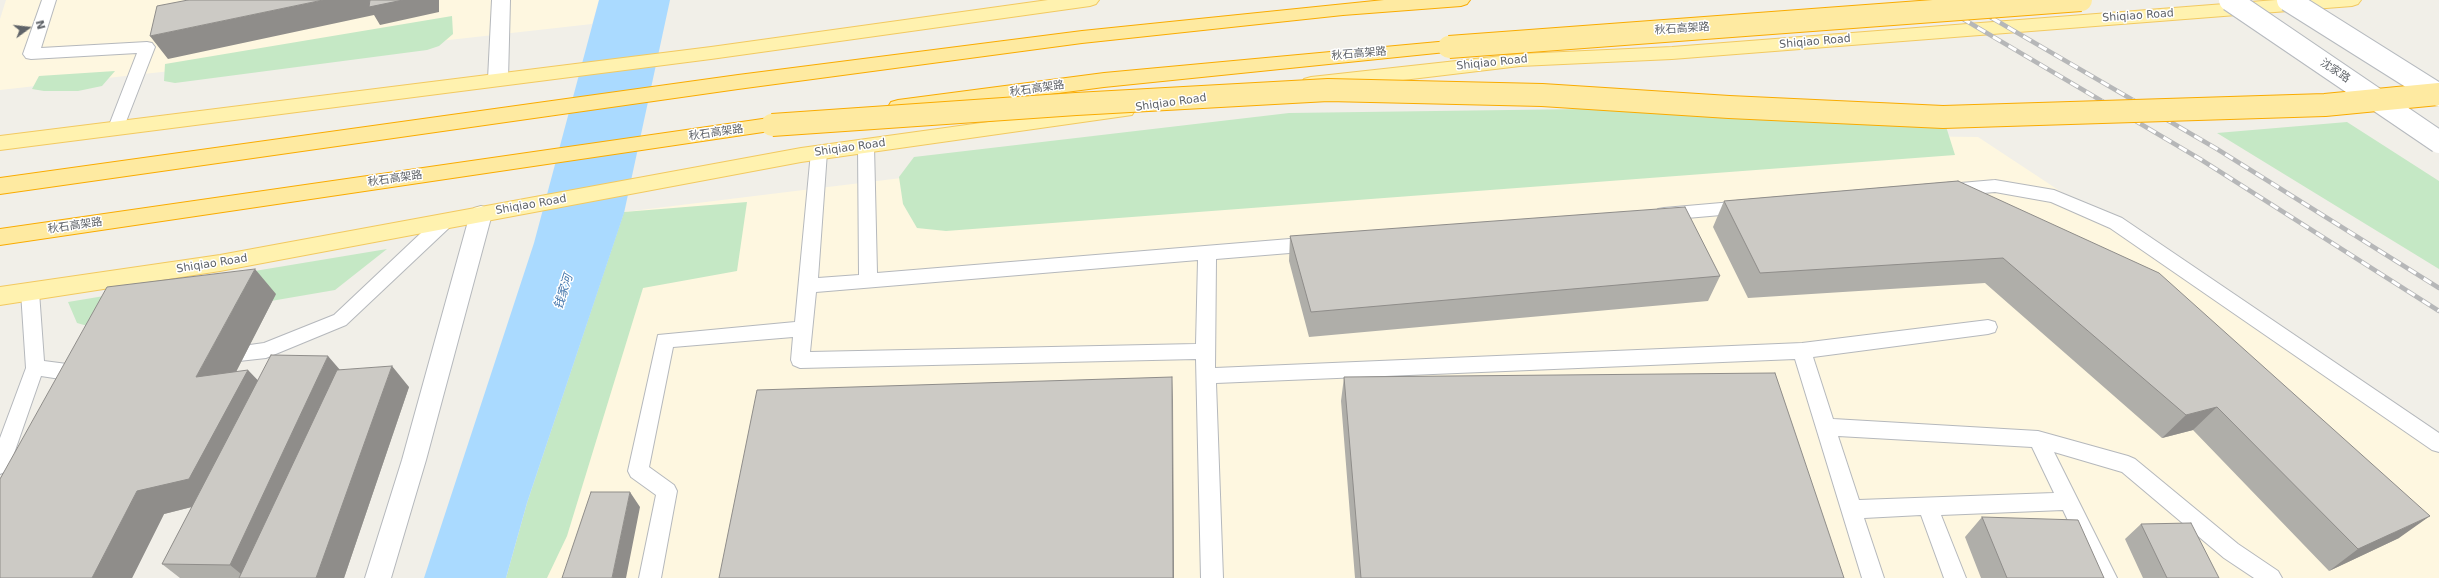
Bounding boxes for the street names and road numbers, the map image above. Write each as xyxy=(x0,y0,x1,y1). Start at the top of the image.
street label: Shiqiao Road xyxy=(2102,7,2174,25)
street label: 秋石高架路 xyxy=(1654,20,1710,38)
street label: Shiqiao Road xyxy=(1779,32,1851,52)
street label: 秋石高架路 xyxy=(1331,45,1387,63)
street label: Shiqiao Road xyxy=(1456,53,1528,73)
street label: 沈家路 xyxy=(2318,56,2352,86)
street label: 秋石高架路 xyxy=(1009,79,1065,99)
street label: Shiqiao Road xyxy=(1135,91,1207,115)
street label: 秋石高架路 xyxy=(688,123,744,143)
street label: Shiqiao Road xyxy=(814,136,886,160)
street label: 秋石高架路 xyxy=(367,169,423,189)
street label: Shiqiao Road xyxy=(495,192,567,218)
street label: 秋石高架路 xyxy=(47,216,103,236)
street label: Shiqiao Road xyxy=(176,252,248,276)

